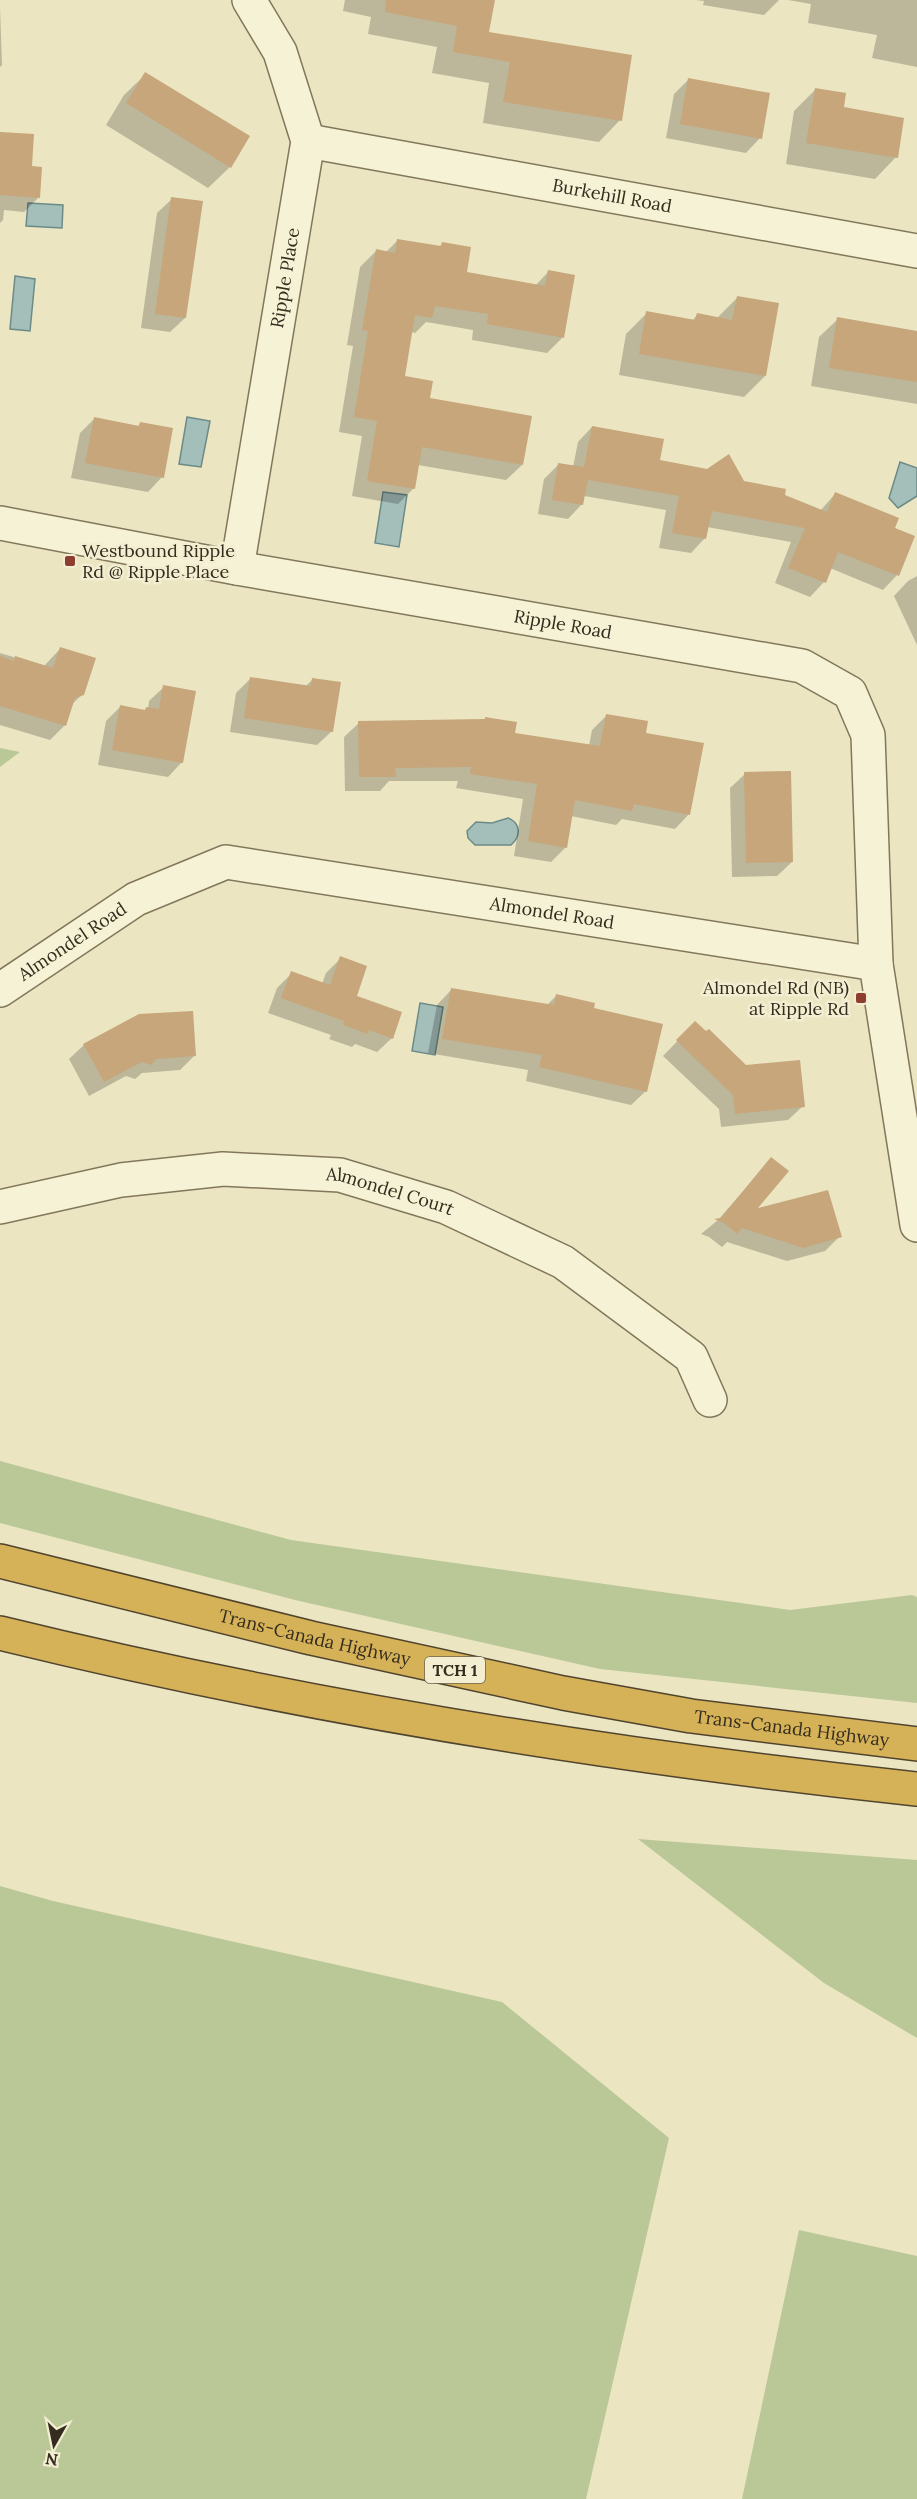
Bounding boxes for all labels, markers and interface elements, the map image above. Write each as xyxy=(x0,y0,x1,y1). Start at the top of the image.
street label: Burkehill Road xyxy=(551,173,674,218)
street label: Ripple Place xyxy=(265,226,304,330)
place label: Westbound Ripple Rd @ Ripple Place xyxy=(82,539,235,583)
marker: Westbound Ripple Rd @ Ripple Place xyxy=(63,554,77,568)
street label: Ripple Road xyxy=(512,604,614,644)
street label: Almondel Road xyxy=(487,891,616,934)
street label: Almondel Road xyxy=(13,897,131,986)
place label: Almondel Rd (NB) at Ripple Rd xyxy=(702,976,849,1020)
marker: Almondel Rd (NB) at Ripple Rd xyxy=(854,991,868,1005)
street label: Almondel Court xyxy=(324,1162,458,1220)
street label: Trans-Canada Highway xyxy=(217,1604,413,1671)
road number: TCH 1 xyxy=(425,1657,485,1683)
street label: Trans-Canada Highway xyxy=(693,1705,891,1752)
north arrow xyxy=(24,2415,84,2475)
text: N xyxy=(44,2449,59,2471)

